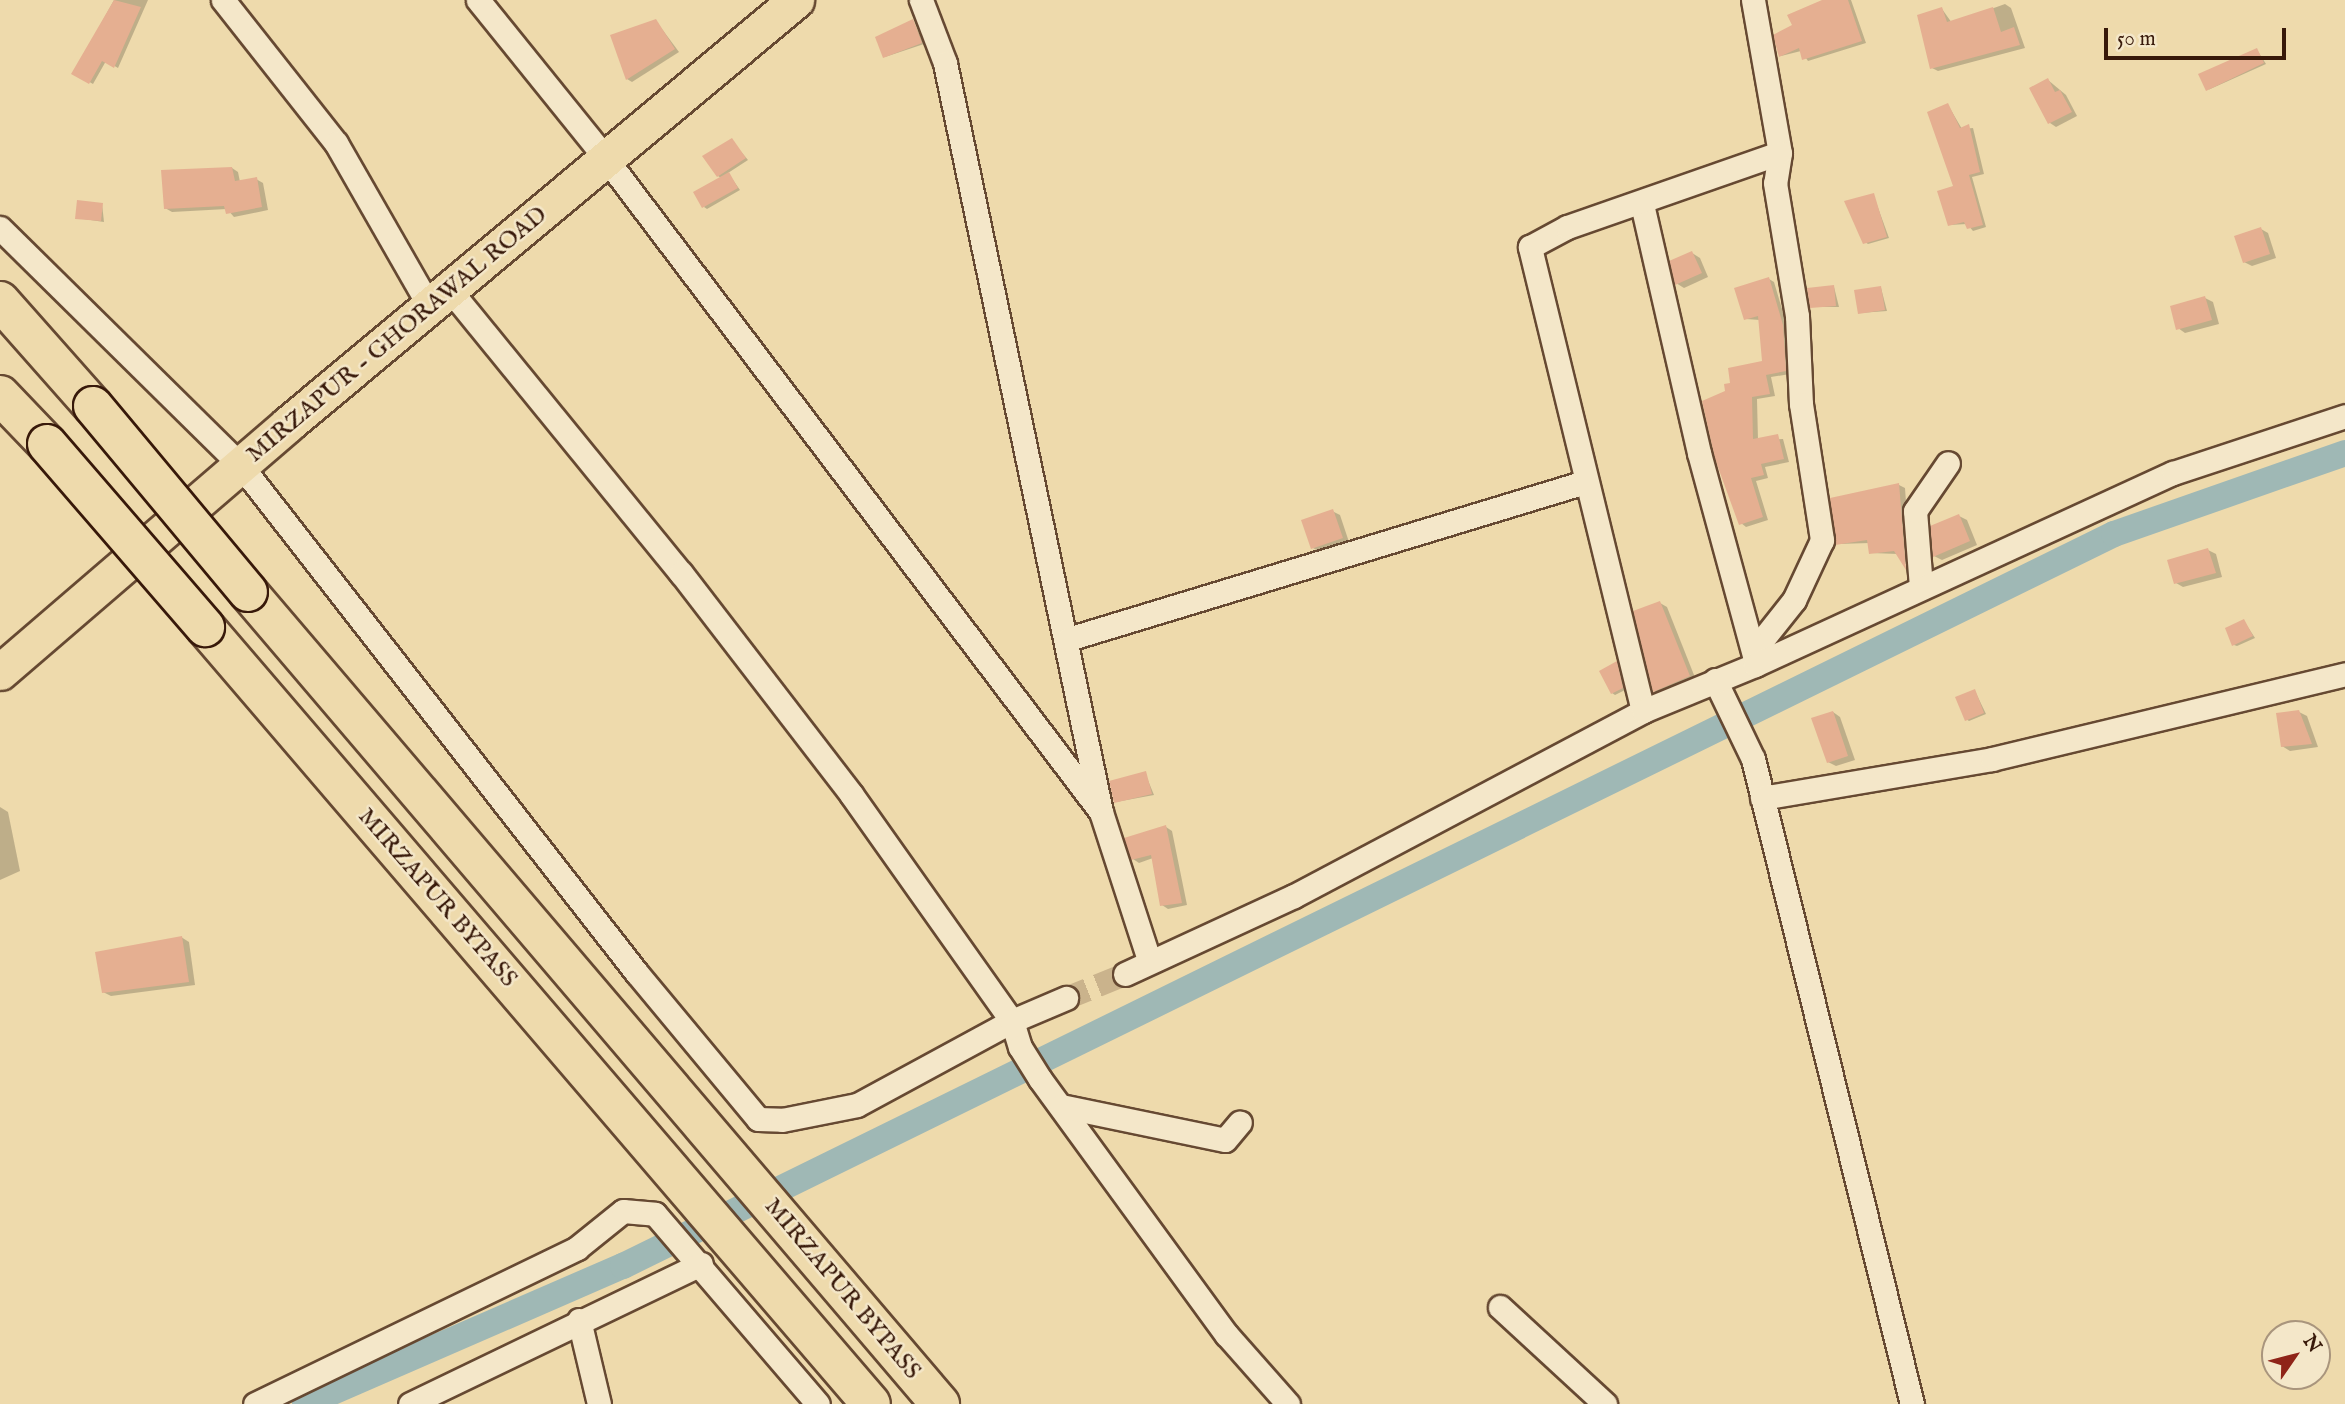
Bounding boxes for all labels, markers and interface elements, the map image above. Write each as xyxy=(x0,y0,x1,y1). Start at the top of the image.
scale bar xyxy=(2107,14,2289,58)
text: 50 m xyxy=(2117,26,2156,53)
street label: MIRZAPUR - GHORAWAL ROAD xyxy=(241,201,553,469)
street label: MIRZAPUR BYPASS xyxy=(351,803,523,993)
street label: MIRZAPUR BYPASS xyxy=(758,1193,926,1385)
north arrow xyxy=(2261,1320,2331,1390)
text: N xyxy=(2297,1330,2326,1358)

